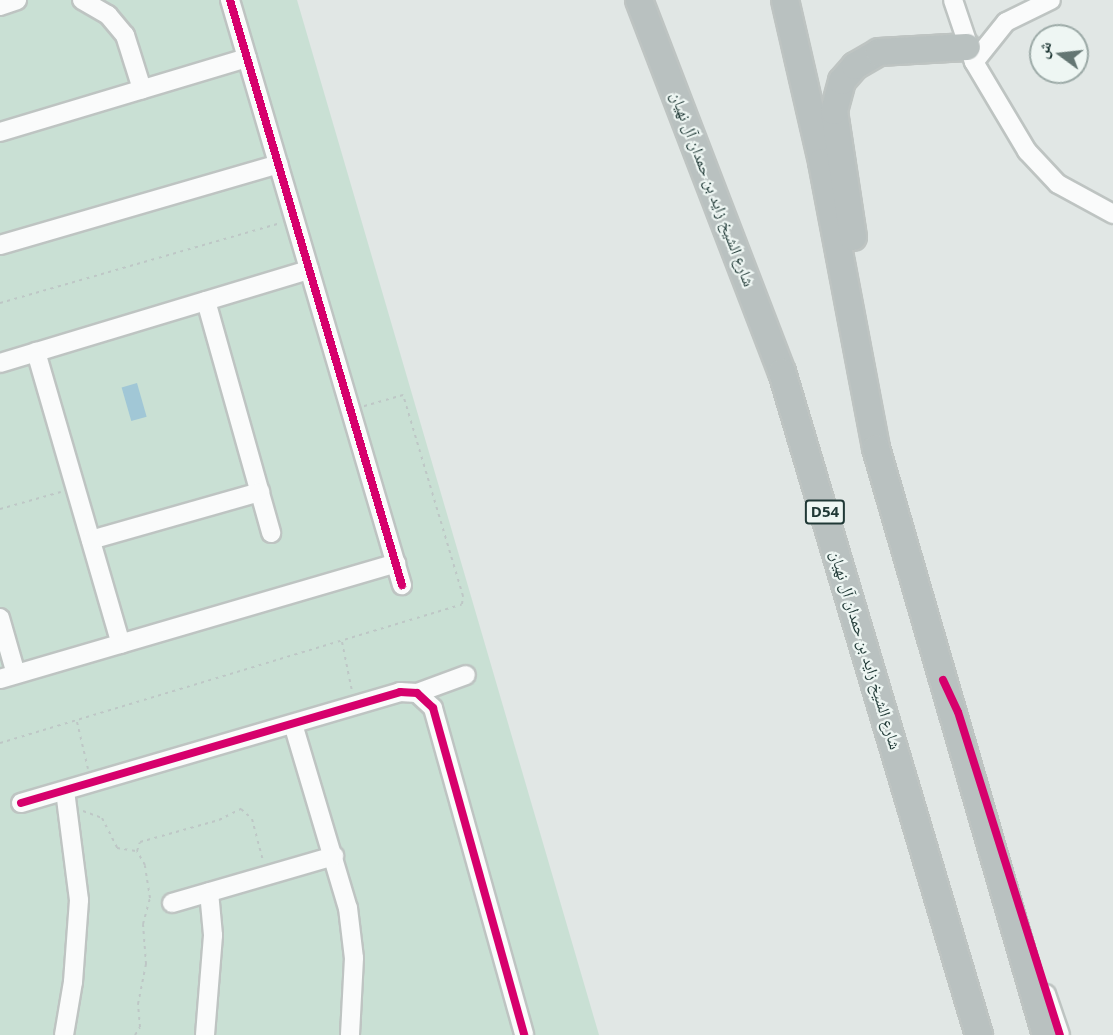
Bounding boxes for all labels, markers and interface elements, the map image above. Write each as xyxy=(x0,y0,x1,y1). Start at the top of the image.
north arrow xyxy=(1029,24,1089,84)
text: ش xyxy=(1031,39,1056,61)
street label: شارع الشيخ زايد بن حمدان آل نهيان xyxy=(667,89,759,289)
road number: D54 xyxy=(804,500,846,524)
street label: شارع الشيخ زايد بن حمدان آل نهيان xyxy=(827,548,905,752)

